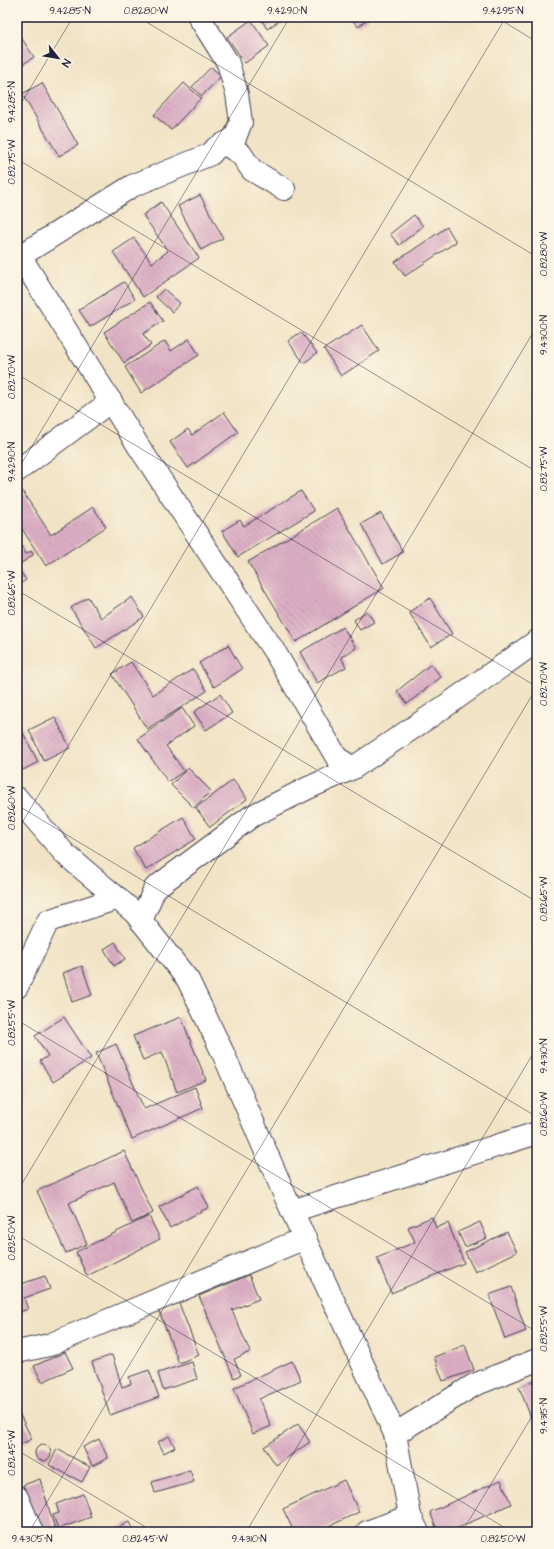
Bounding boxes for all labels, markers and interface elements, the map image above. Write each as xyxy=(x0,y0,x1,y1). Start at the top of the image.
text: 9.4285°N xyxy=(49,4,91,18)
text: 0.8280°W xyxy=(124,4,169,18)
text: 9.4290°N xyxy=(267,4,307,18)
text: 9.4295°N xyxy=(483,4,523,18)
north arrow xyxy=(38,38,78,78)
text: N xyxy=(58,56,74,70)
text: 9.4285°N xyxy=(5,81,19,123)
text: 0.8275°W xyxy=(5,139,19,184)
text: 0.8280°W xyxy=(537,231,551,276)
text: 9.4300°N xyxy=(537,315,551,355)
text: 0.8270°W xyxy=(5,354,19,399)
text: 9.4290°N xyxy=(5,442,19,482)
text: 0.8275°W xyxy=(537,446,551,491)
text: 0.8265°W xyxy=(5,570,19,615)
text: 0.8270°W xyxy=(537,661,551,706)
text: 0.8260°W xyxy=(5,785,19,830)
text: 0.8265°W xyxy=(537,876,551,921)
text: 0.8255°W xyxy=(5,1000,19,1046)
text: 9.4310°N xyxy=(537,1038,551,1074)
text: 0.8260°W xyxy=(537,1091,551,1136)
text: 0.8250°W xyxy=(5,1215,19,1260)
text: 0.8255°W xyxy=(537,1306,551,1352)
text: 9.4315°N xyxy=(537,1398,551,1434)
text: 0.8245°W xyxy=(5,1430,19,1476)
text: 9.4305°N xyxy=(12,1532,52,1546)
text: 0.8245°W xyxy=(122,1532,168,1546)
text: 9.4310°N xyxy=(231,1532,267,1546)
text: 0.8250°W xyxy=(481,1532,526,1546)

